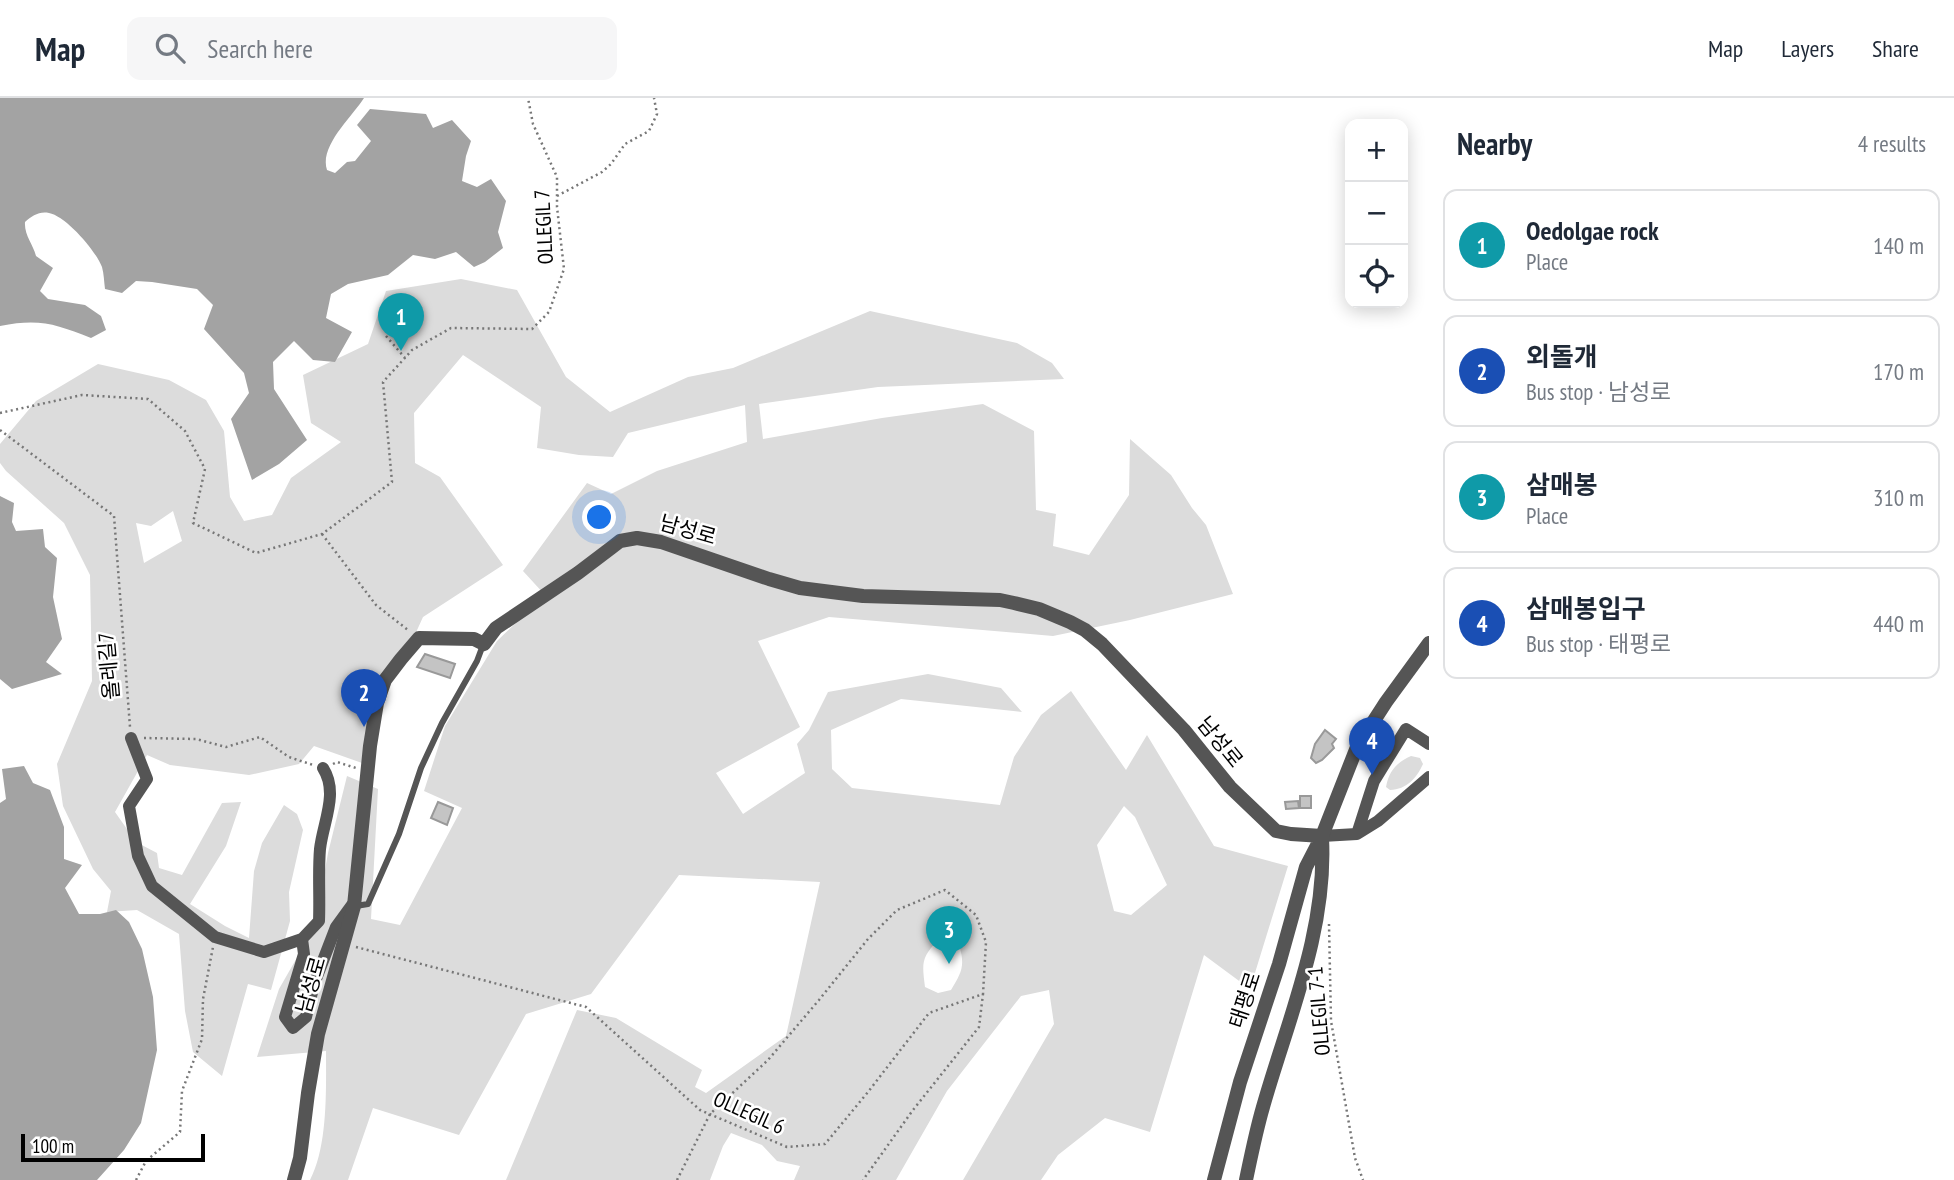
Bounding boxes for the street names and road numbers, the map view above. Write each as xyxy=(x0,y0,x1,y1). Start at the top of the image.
street label: OLLEGIL 7 xyxy=(528,189,559,265)
street label: 남성로 xyxy=(657,509,720,550)
street label: 올레길7 xyxy=(92,631,125,701)
street label: 남성로 xyxy=(1192,711,1249,773)
street label: 남성로 xyxy=(290,953,331,1016)
street label: OLLEGIL 7-1 xyxy=(1301,965,1336,1057)
street label: 태평로 xyxy=(1223,968,1266,1032)
street label: OLLEGIL 6 xyxy=(709,1085,789,1140)

